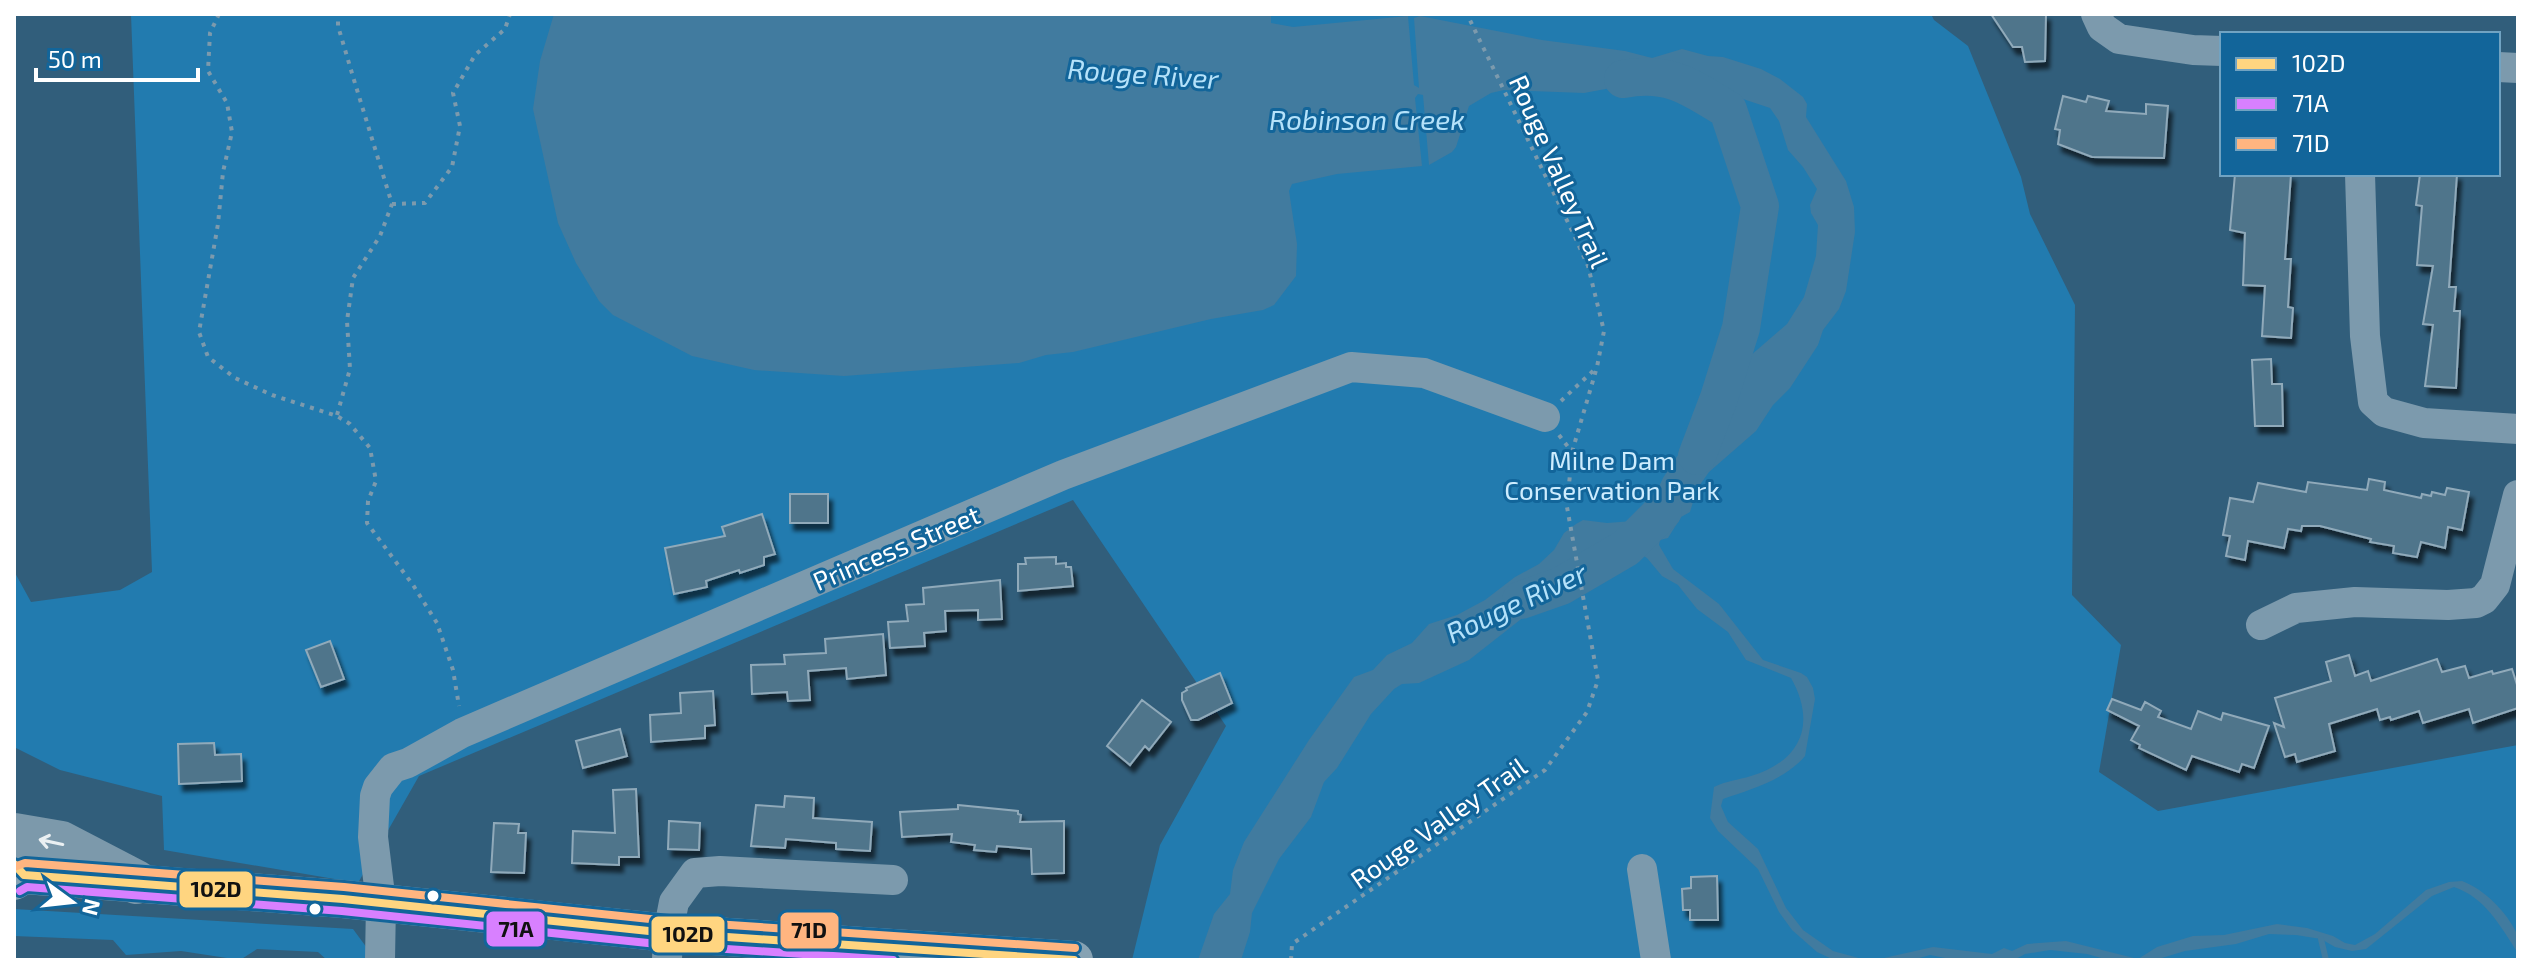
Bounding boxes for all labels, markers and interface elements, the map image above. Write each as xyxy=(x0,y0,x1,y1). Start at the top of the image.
scale bar xyxy=(36,32,198,82)
legend xyxy=(2220,32,2500,176)
text: 50 m xyxy=(48,44,102,73)
text: 102D xyxy=(2292,48,2345,77)
water label: Rouge River xyxy=(1066,51,1221,95)
street label: Rouge Valley Trail xyxy=(1504,70,1617,272)
text: 71A xyxy=(2292,88,2329,117)
water label: Robinson Creek xyxy=(1269,102,1465,136)
text: 71D xyxy=(2292,128,2330,157)
park label: Milne Dam Conservation Park xyxy=(1504,444,1720,505)
street label: Princess Street xyxy=(808,498,984,596)
water label: Rouge River xyxy=(1440,554,1593,649)
street label: Rouge Valley Trail xyxy=(1344,750,1532,894)
one-way arrow xyxy=(39,834,65,849)
north arrow xyxy=(32,862,112,942)
line badge: 102D xyxy=(178,870,254,909)
text: 102D xyxy=(190,875,242,901)
unlabelled marker xyxy=(425,888,441,904)
text: N xyxy=(78,896,107,918)
unlabelled marker xyxy=(307,901,323,917)
line badge: 71A xyxy=(485,910,546,948)
line badge: 71D xyxy=(779,911,840,950)
text: 71A xyxy=(498,915,534,941)
line badge: 102D xyxy=(650,915,726,954)
text: 71D xyxy=(791,916,827,942)
text: 102D xyxy=(662,920,714,946)

